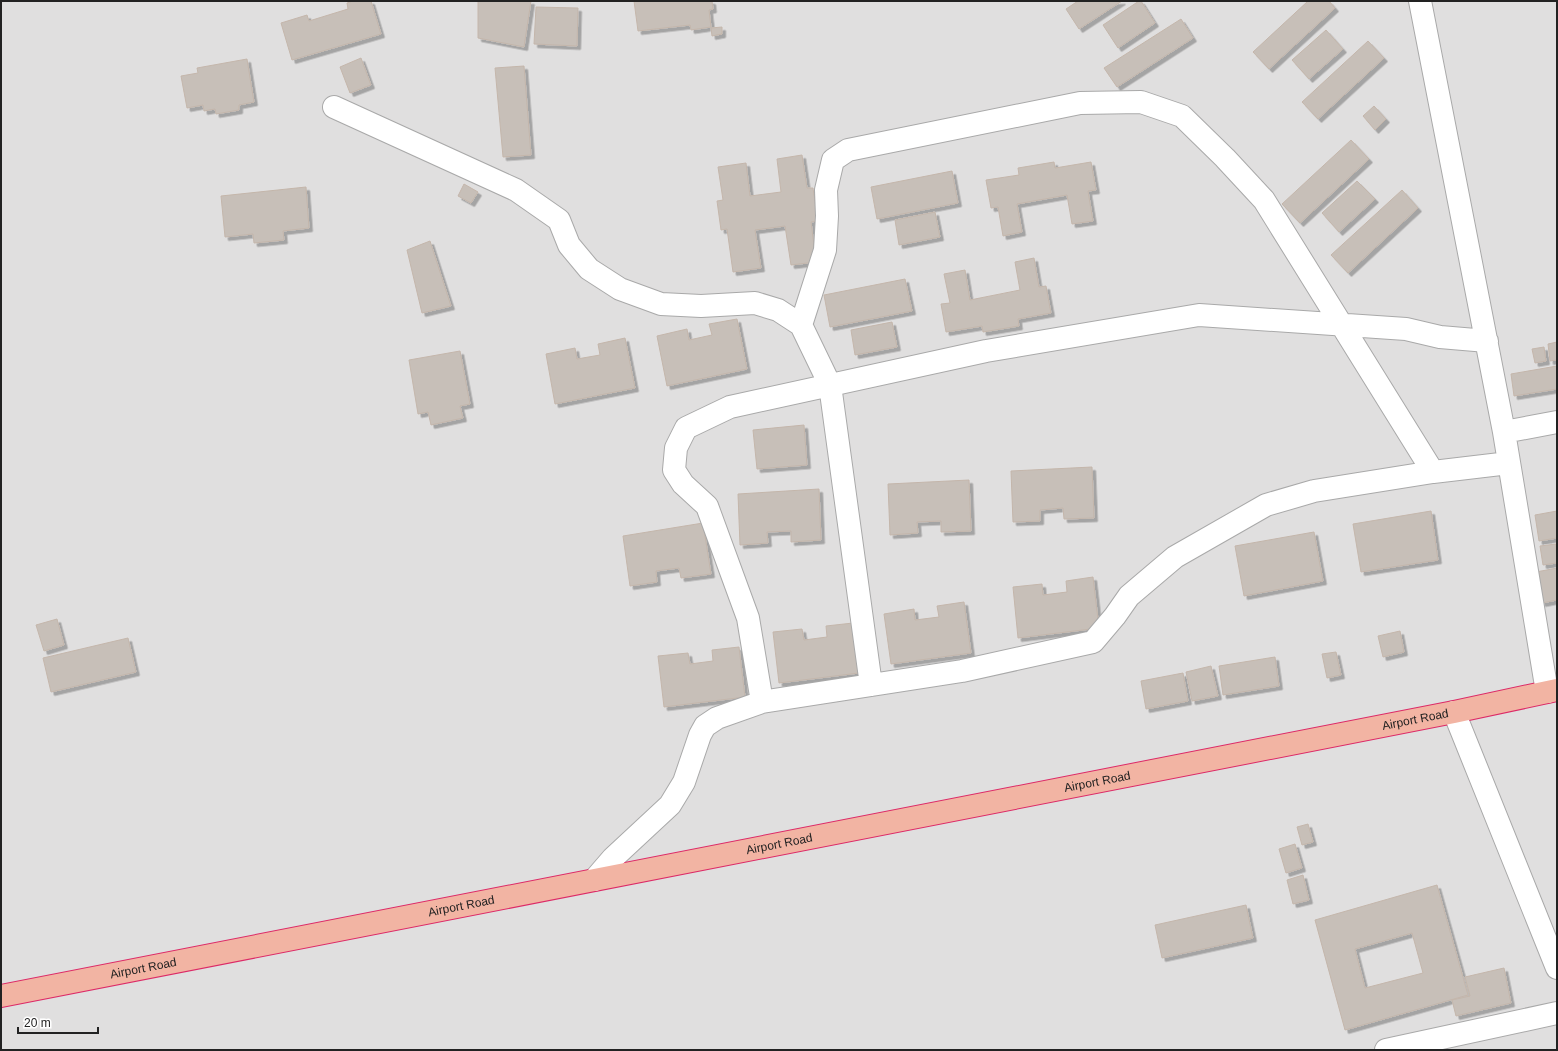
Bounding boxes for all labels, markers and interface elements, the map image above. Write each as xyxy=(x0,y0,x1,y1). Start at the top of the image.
street label: Airport Road xyxy=(1381,706,1450,733)
street label: Airport Road xyxy=(1063,768,1132,795)
street label: Airport Road xyxy=(745,831,814,857)
street label: Airport Road xyxy=(427,893,496,919)
street label: Airport Road xyxy=(109,955,178,982)
scale bar xyxy=(18,1009,98,1035)
text: 20 m xyxy=(24,1016,51,1030)

